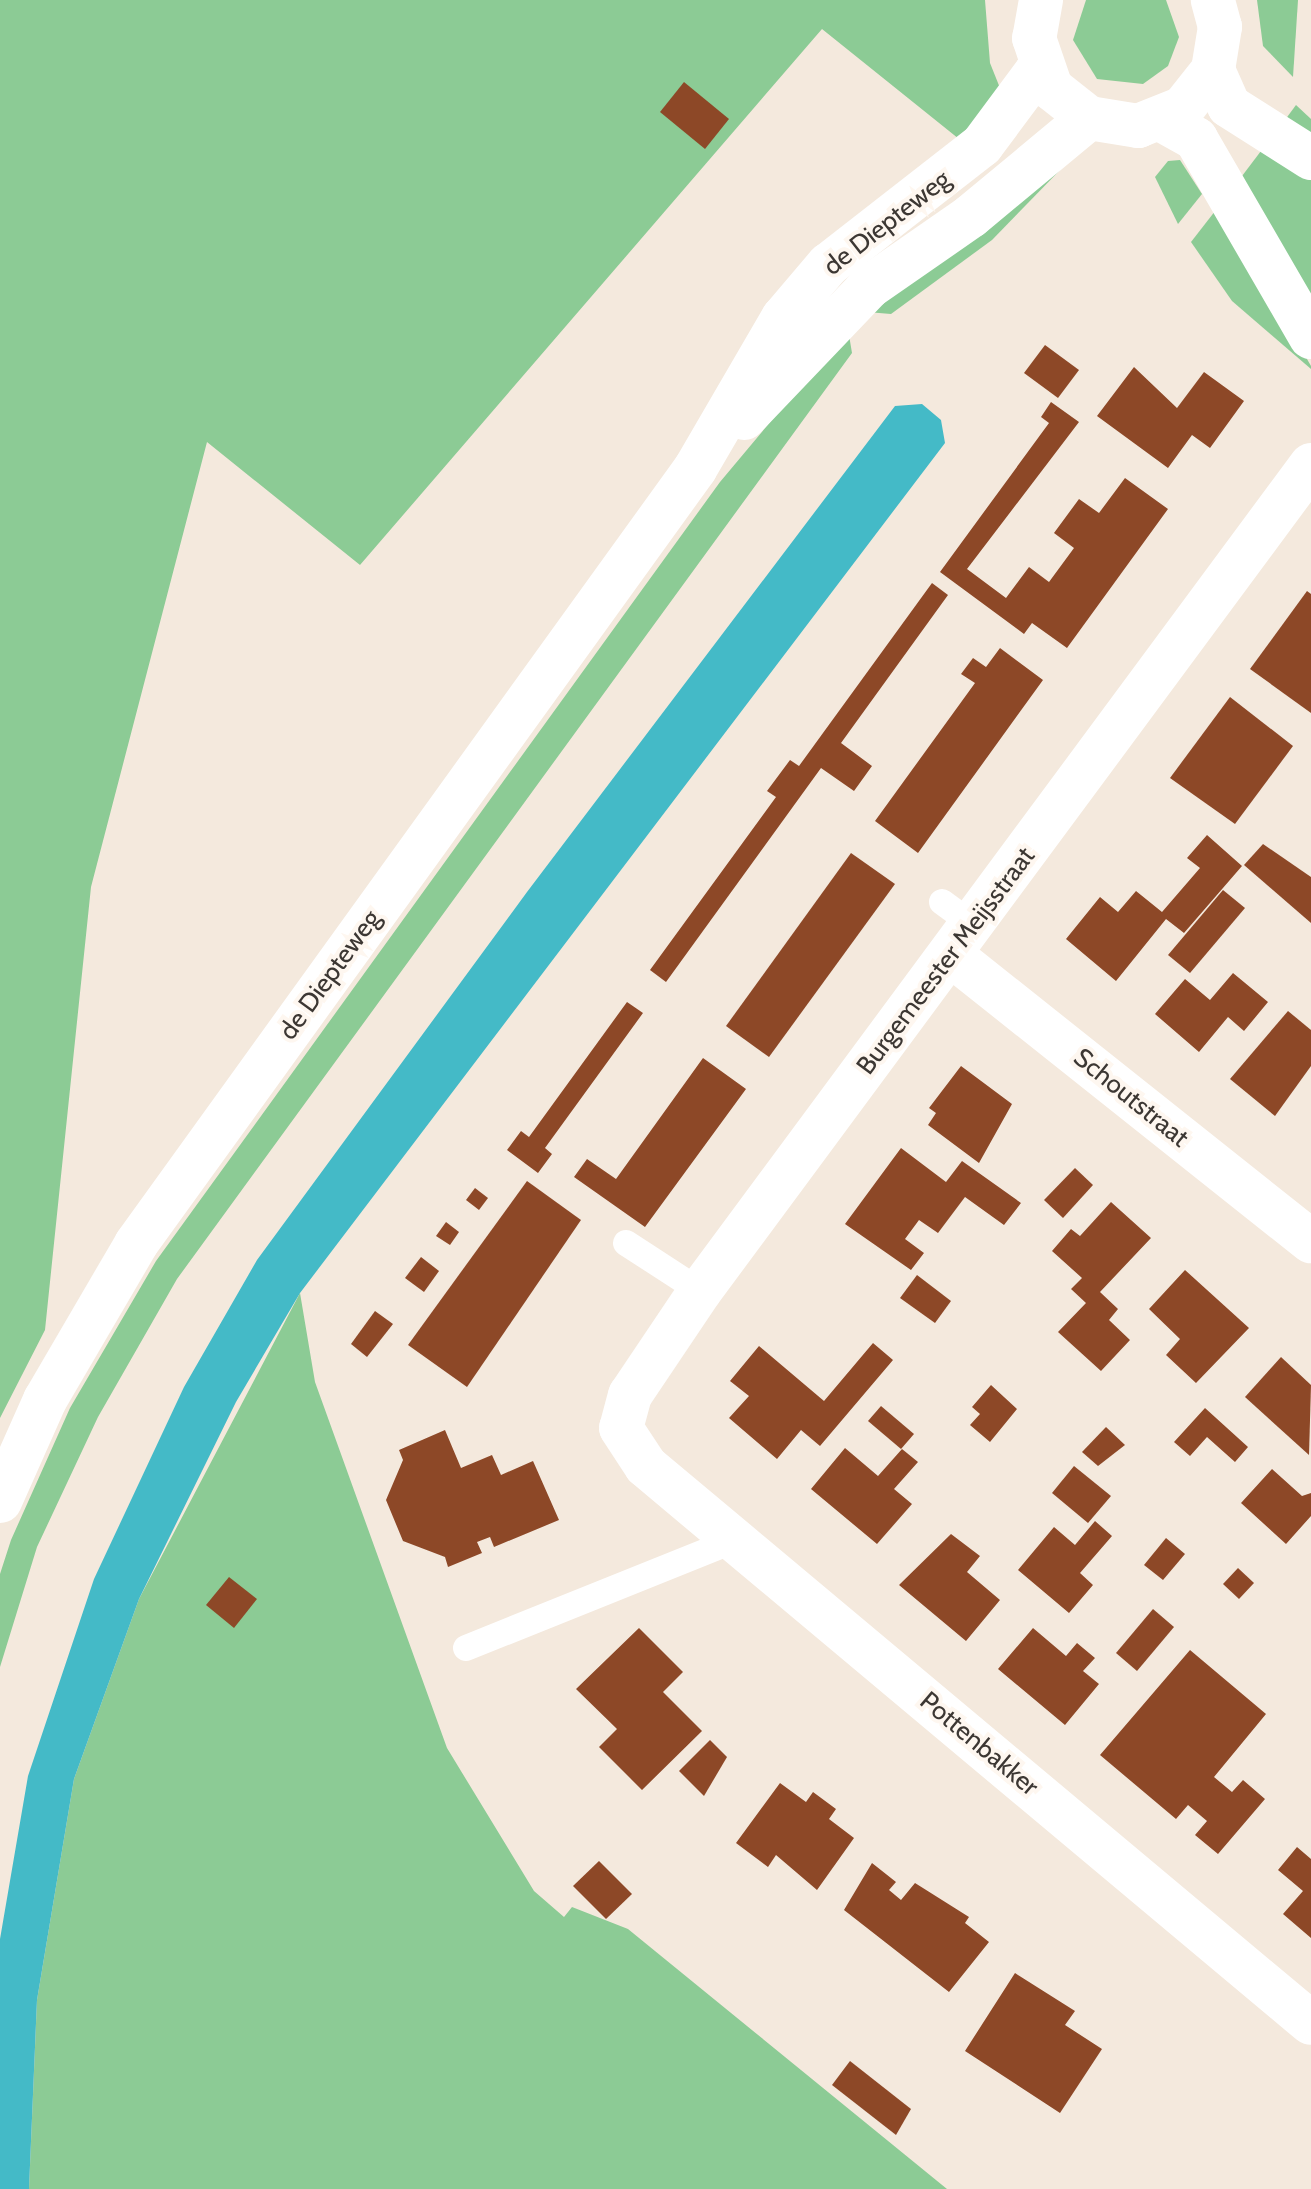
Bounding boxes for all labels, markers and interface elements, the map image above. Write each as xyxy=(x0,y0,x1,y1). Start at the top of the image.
street label: de Diepteweg xyxy=(817,164,957,282)
street label: Burgemeester Meijsstraat xyxy=(850,841,1042,1081)
street label: de Diepteweg xyxy=(273,904,387,1046)
street label: Schoutstraat xyxy=(1067,1042,1195,1154)
street label: Pottenbakker xyxy=(913,1685,1045,1803)

